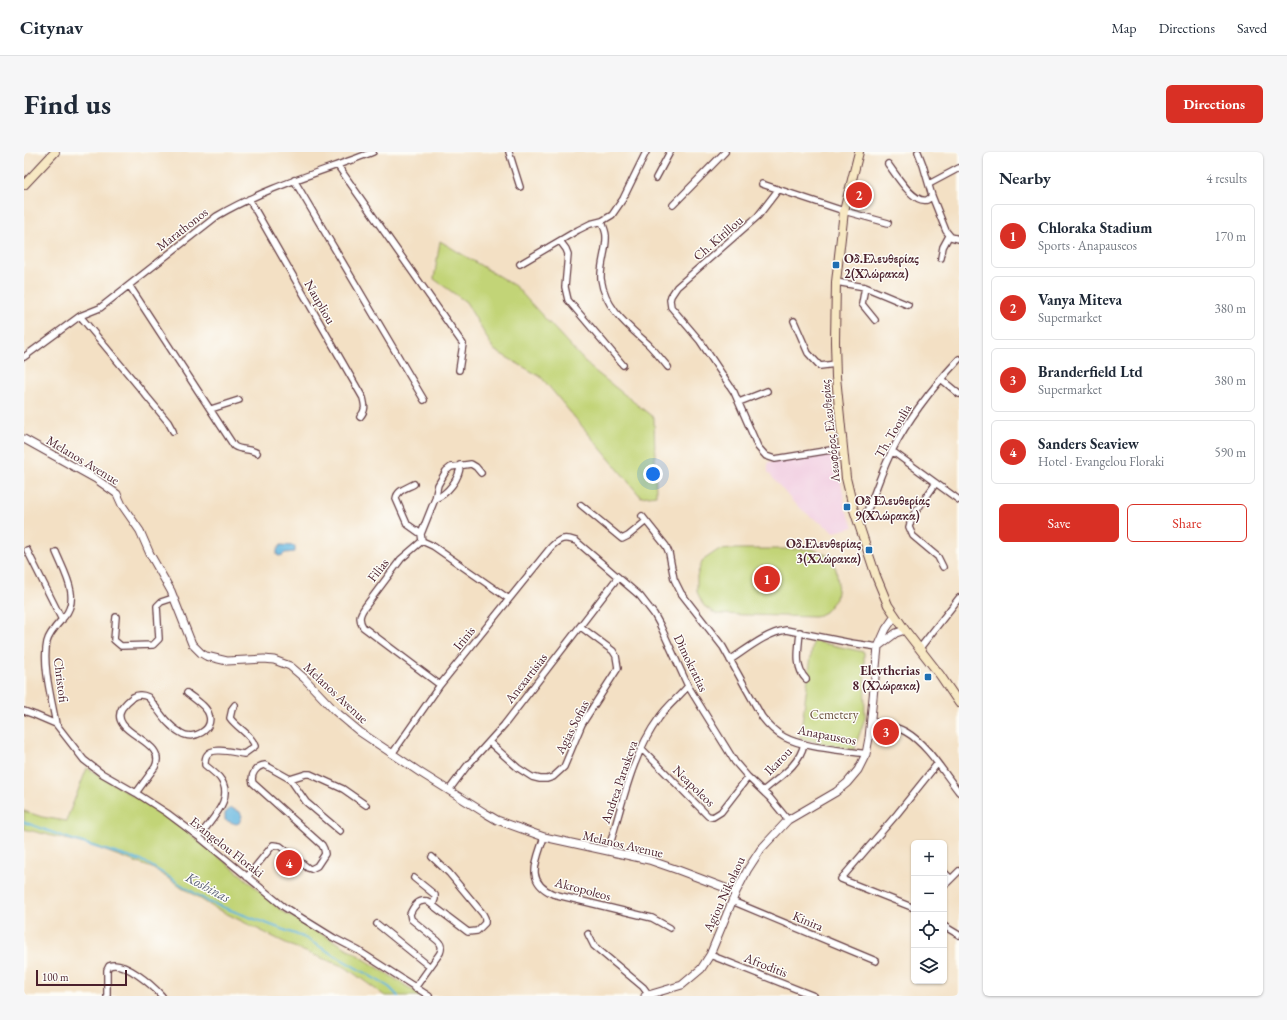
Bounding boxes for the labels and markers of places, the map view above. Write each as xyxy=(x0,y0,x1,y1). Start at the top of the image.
pin: 2 xyxy=(846,180,872,210)
place label: Οδ.Ελευθερίας 2(Χλώρακα) xyxy=(844,250,919,282)
marker: Οδ.Ελευθερίας 2(Χλώρακα) xyxy=(831,260,841,270)
place label: Οδ Ελευθερίας 9(Χλώρακα) xyxy=(855,492,930,524)
marker: Οδ Ελευθερίας 9(Χλώρακα) xyxy=(842,502,852,512)
place label: Οδ.Ελευθερίας 3(Χλώρακα) xyxy=(786,535,861,567)
marker: Οδ.Ελευθερίας 3(Χλώρακα) xyxy=(864,545,874,555)
pin: 1 xyxy=(754,564,780,594)
place label: Elevtherias 8 (Χλώρακα) xyxy=(852,662,920,694)
marker: Elevtherias 8 (Χλώρακα) xyxy=(923,672,933,682)
pin: 3 xyxy=(873,717,899,747)
pin: 4 xyxy=(276,848,302,878)

